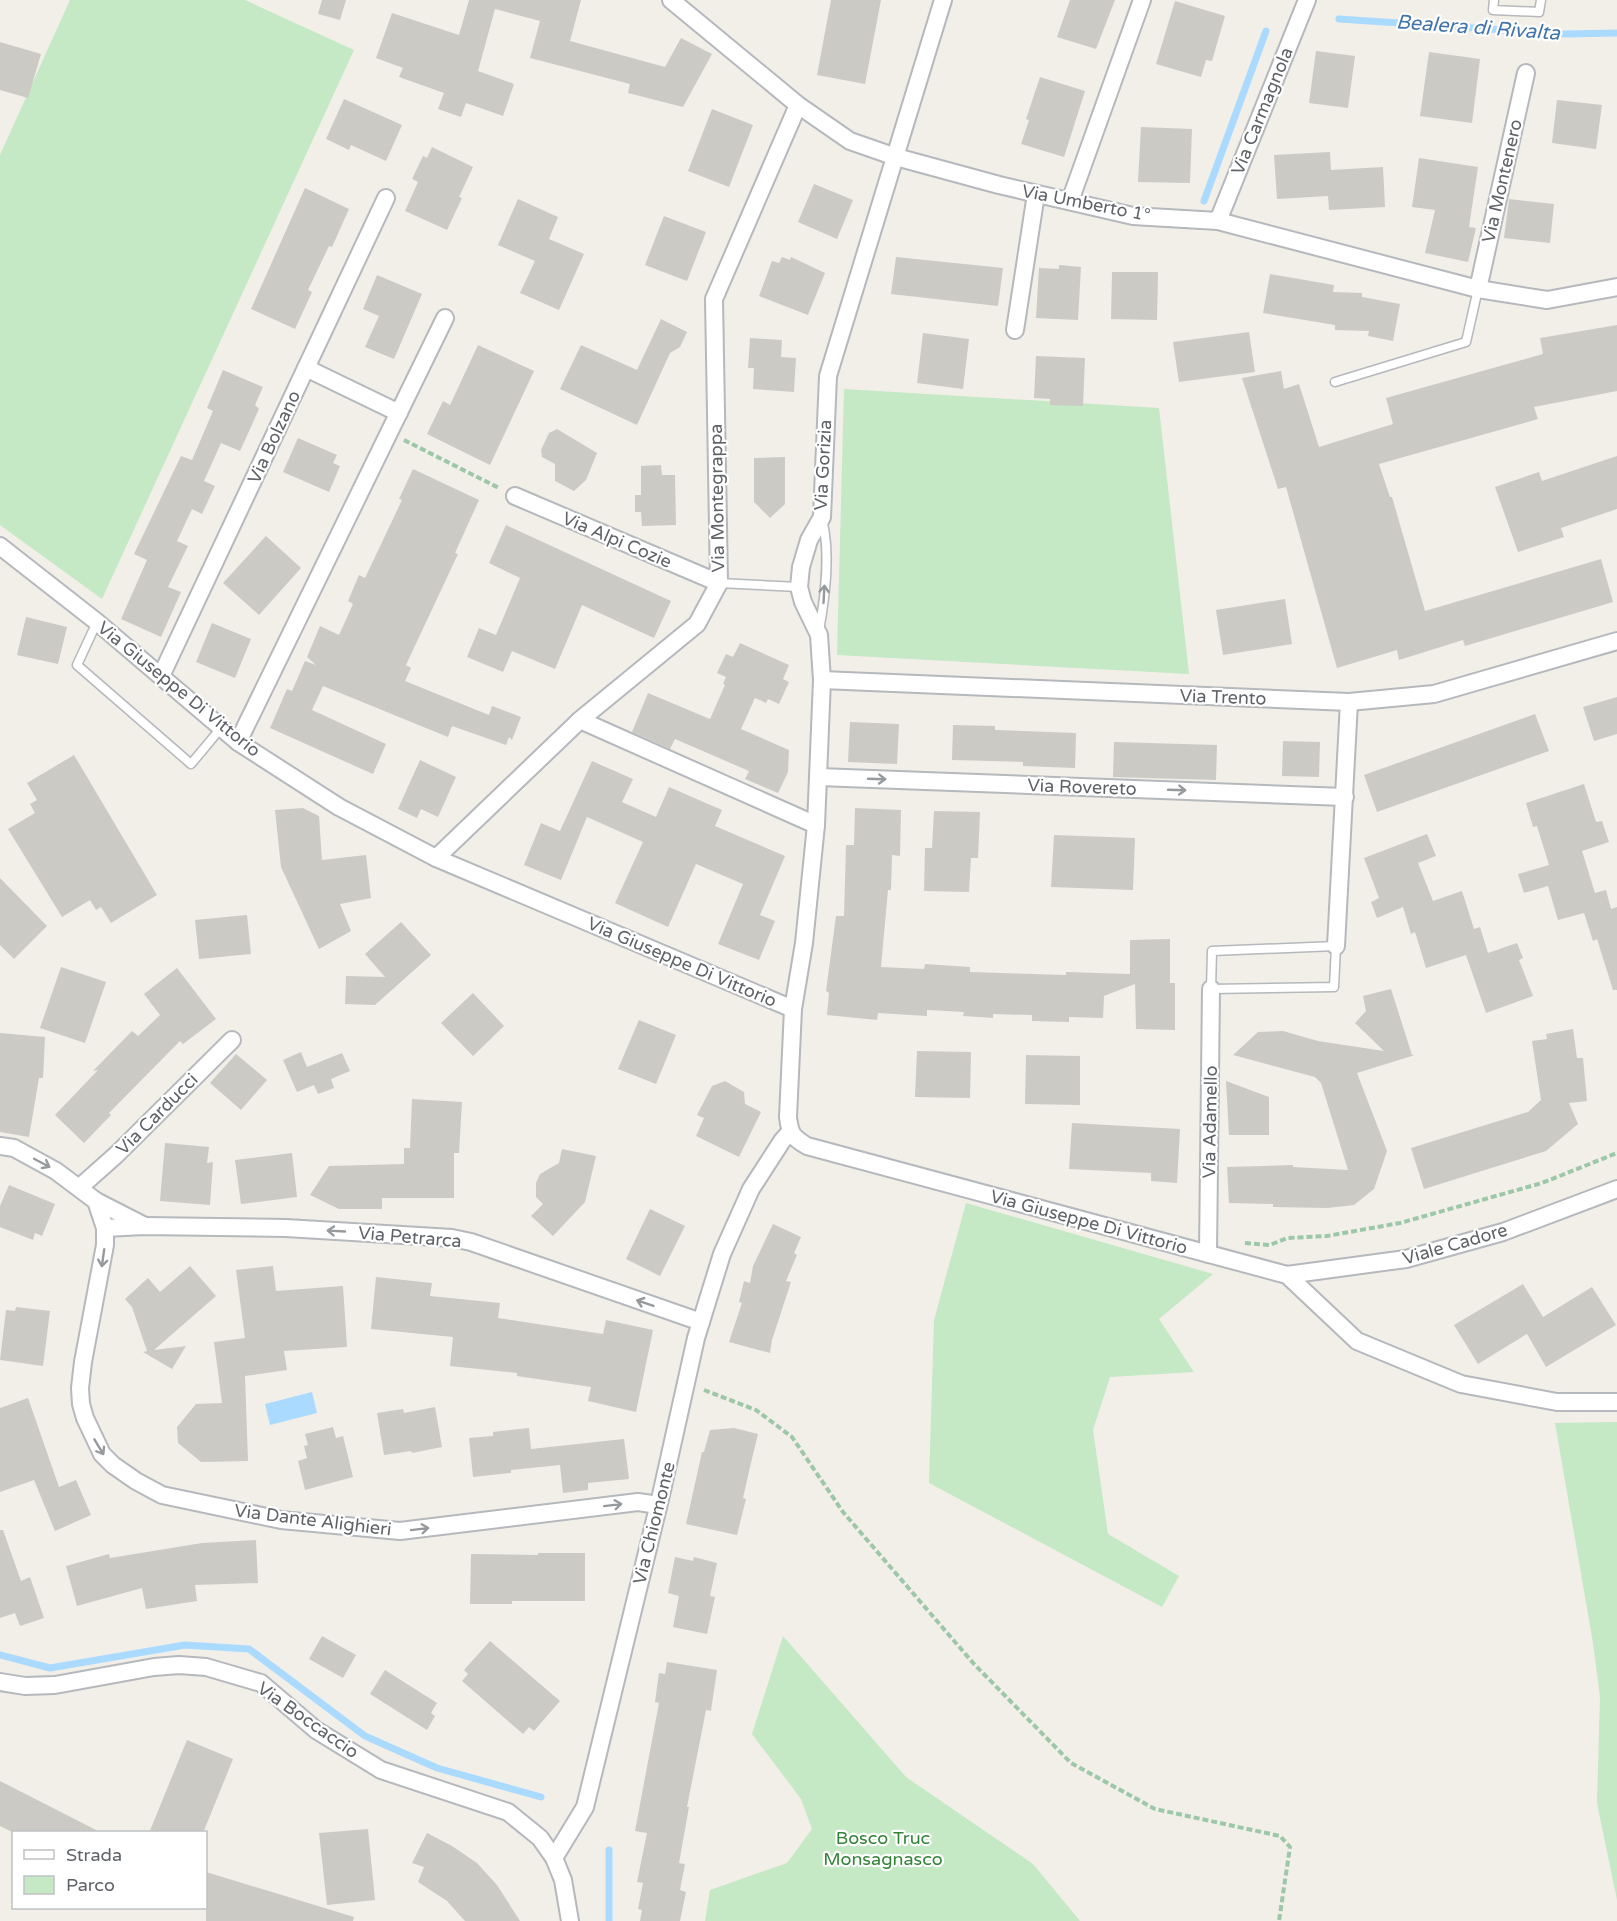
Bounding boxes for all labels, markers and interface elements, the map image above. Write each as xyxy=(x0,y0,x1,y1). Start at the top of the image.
water label: Bealera di Rivalta xyxy=(1395,10,1562,46)
street label: Via Carmagnola xyxy=(1226,44,1298,178)
street label: Via Montenero xyxy=(1477,117,1527,245)
street label: Via Umberto 1° xyxy=(1020,180,1152,226)
street label: Via Bolzano xyxy=(243,387,305,487)
street label: Via Gorizia xyxy=(810,419,836,511)
street label: Via Montegrappa xyxy=(705,424,729,572)
street label: Via Alpi Cozie xyxy=(559,507,675,573)
one-way arrow xyxy=(818,584,829,604)
street label: Via Giuseppe Di Vittorio xyxy=(93,616,265,762)
street label: Via Trento xyxy=(1179,684,1267,710)
one-way arrow xyxy=(867,774,887,785)
street label: Via Rovereto xyxy=(1027,774,1137,800)
one-way arrow xyxy=(1166,785,1186,796)
street label: Via Giuseppe Di Vittorio xyxy=(584,912,780,1012)
street label: Via Adamello xyxy=(1198,1065,1222,1179)
street label: Via Carducci xyxy=(111,1068,203,1160)
one-way arrow xyxy=(33,1157,50,1169)
street label: Via Giuseppe Di Vittorio xyxy=(988,1185,1190,1259)
street label: Viale Cadore xyxy=(1400,1219,1510,1269)
street label: Via Petrarca xyxy=(357,1222,463,1252)
one-way arrow xyxy=(326,1225,346,1236)
one-way arrow xyxy=(98,1247,109,1267)
one-way arrow xyxy=(637,1297,655,1308)
one-way arrow xyxy=(93,1438,105,1455)
street label: Via Chiomonte xyxy=(628,1459,680,1587)
street label: Via Dante Alighieri xyxy=(233,1499,393,1541)
one-way arrow xyxy=(603,1499,623,1510)
one-way arrow xyxy=(409,1523,429,1534)
street label: Via Boccaccio xyxy=(253,1677,363,1763)
park label: Bosco Truc Monsagnasco xyxy=(823,1827,943,1870)
legend xyxy=(12,1831,207,1909)
text: Strada xyxy=(66,1844,122,1866)
text: Parco xyxy=(66,1874,115,1896)

